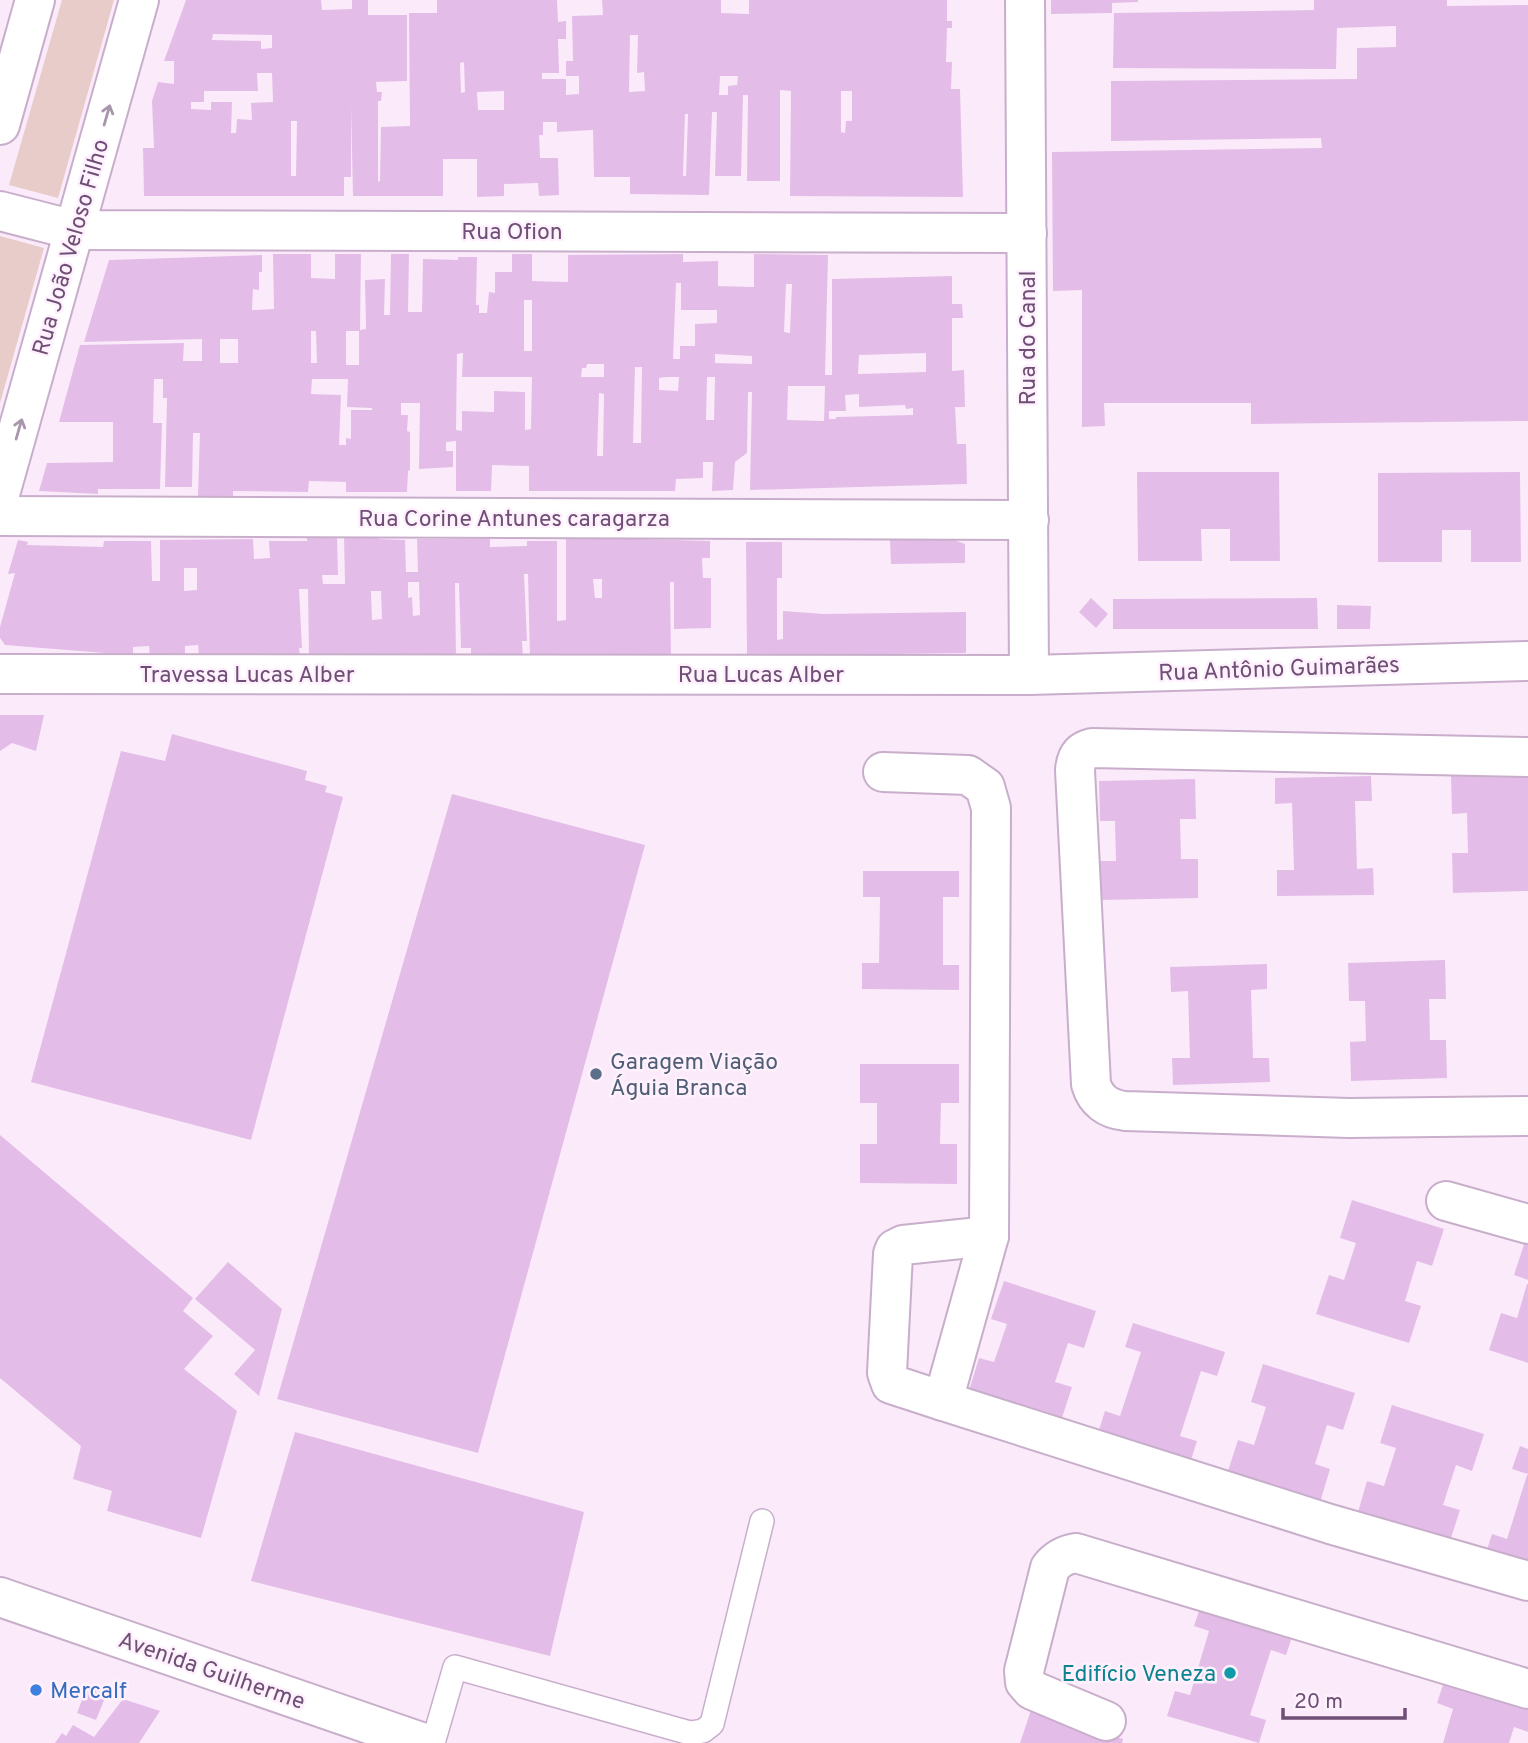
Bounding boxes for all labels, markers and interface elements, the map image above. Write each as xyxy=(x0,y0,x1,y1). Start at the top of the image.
one-way arrow xyxy=(101,105,114,127)
street label: Rua João Veloso Filho xyxy=(28,136,117,359)
street label: Rua Ofion xyxy=(461,219,563,248)
street label: Rua do Canal xyxy=(1015,270,1044,406)
one-way arrow xyxy=(13,418,26,440)
street label: Rua Corine Antunes caragarza xyxy=(358,506,670,535)
street label: Rua Antônio Guimarães xyxy=(1158,652,1400,689)
street label: Travessa Lucas Alber xyxy=(139,662,355,691)
street label: Rua Lucas Alber xyxy=(678,662,844,691)
place label: Garagem Viação Águia Branca xyxy=(610,1049,778,1104)
marker: Garagem Viação Águia Branca xyxy=(588,1066,604,1082)
street label: Avenida Guilherme xyxy=(114,1627,308,1718)
place label: Edifício Veneza xyxy=(1062,1661,1216,1690)
marker: Edifício Veneza xyxy=(1222,1665,1238,1681)
scale bar xyxy=(1283,1676,1406,1720)
place label: Mercalf xyxy=(50,1678,127,1707)
marker: Mercalf xyxy=(28,1682,44,1698)
text: 20 m xyxy=(1294,1689,1343,1716)

